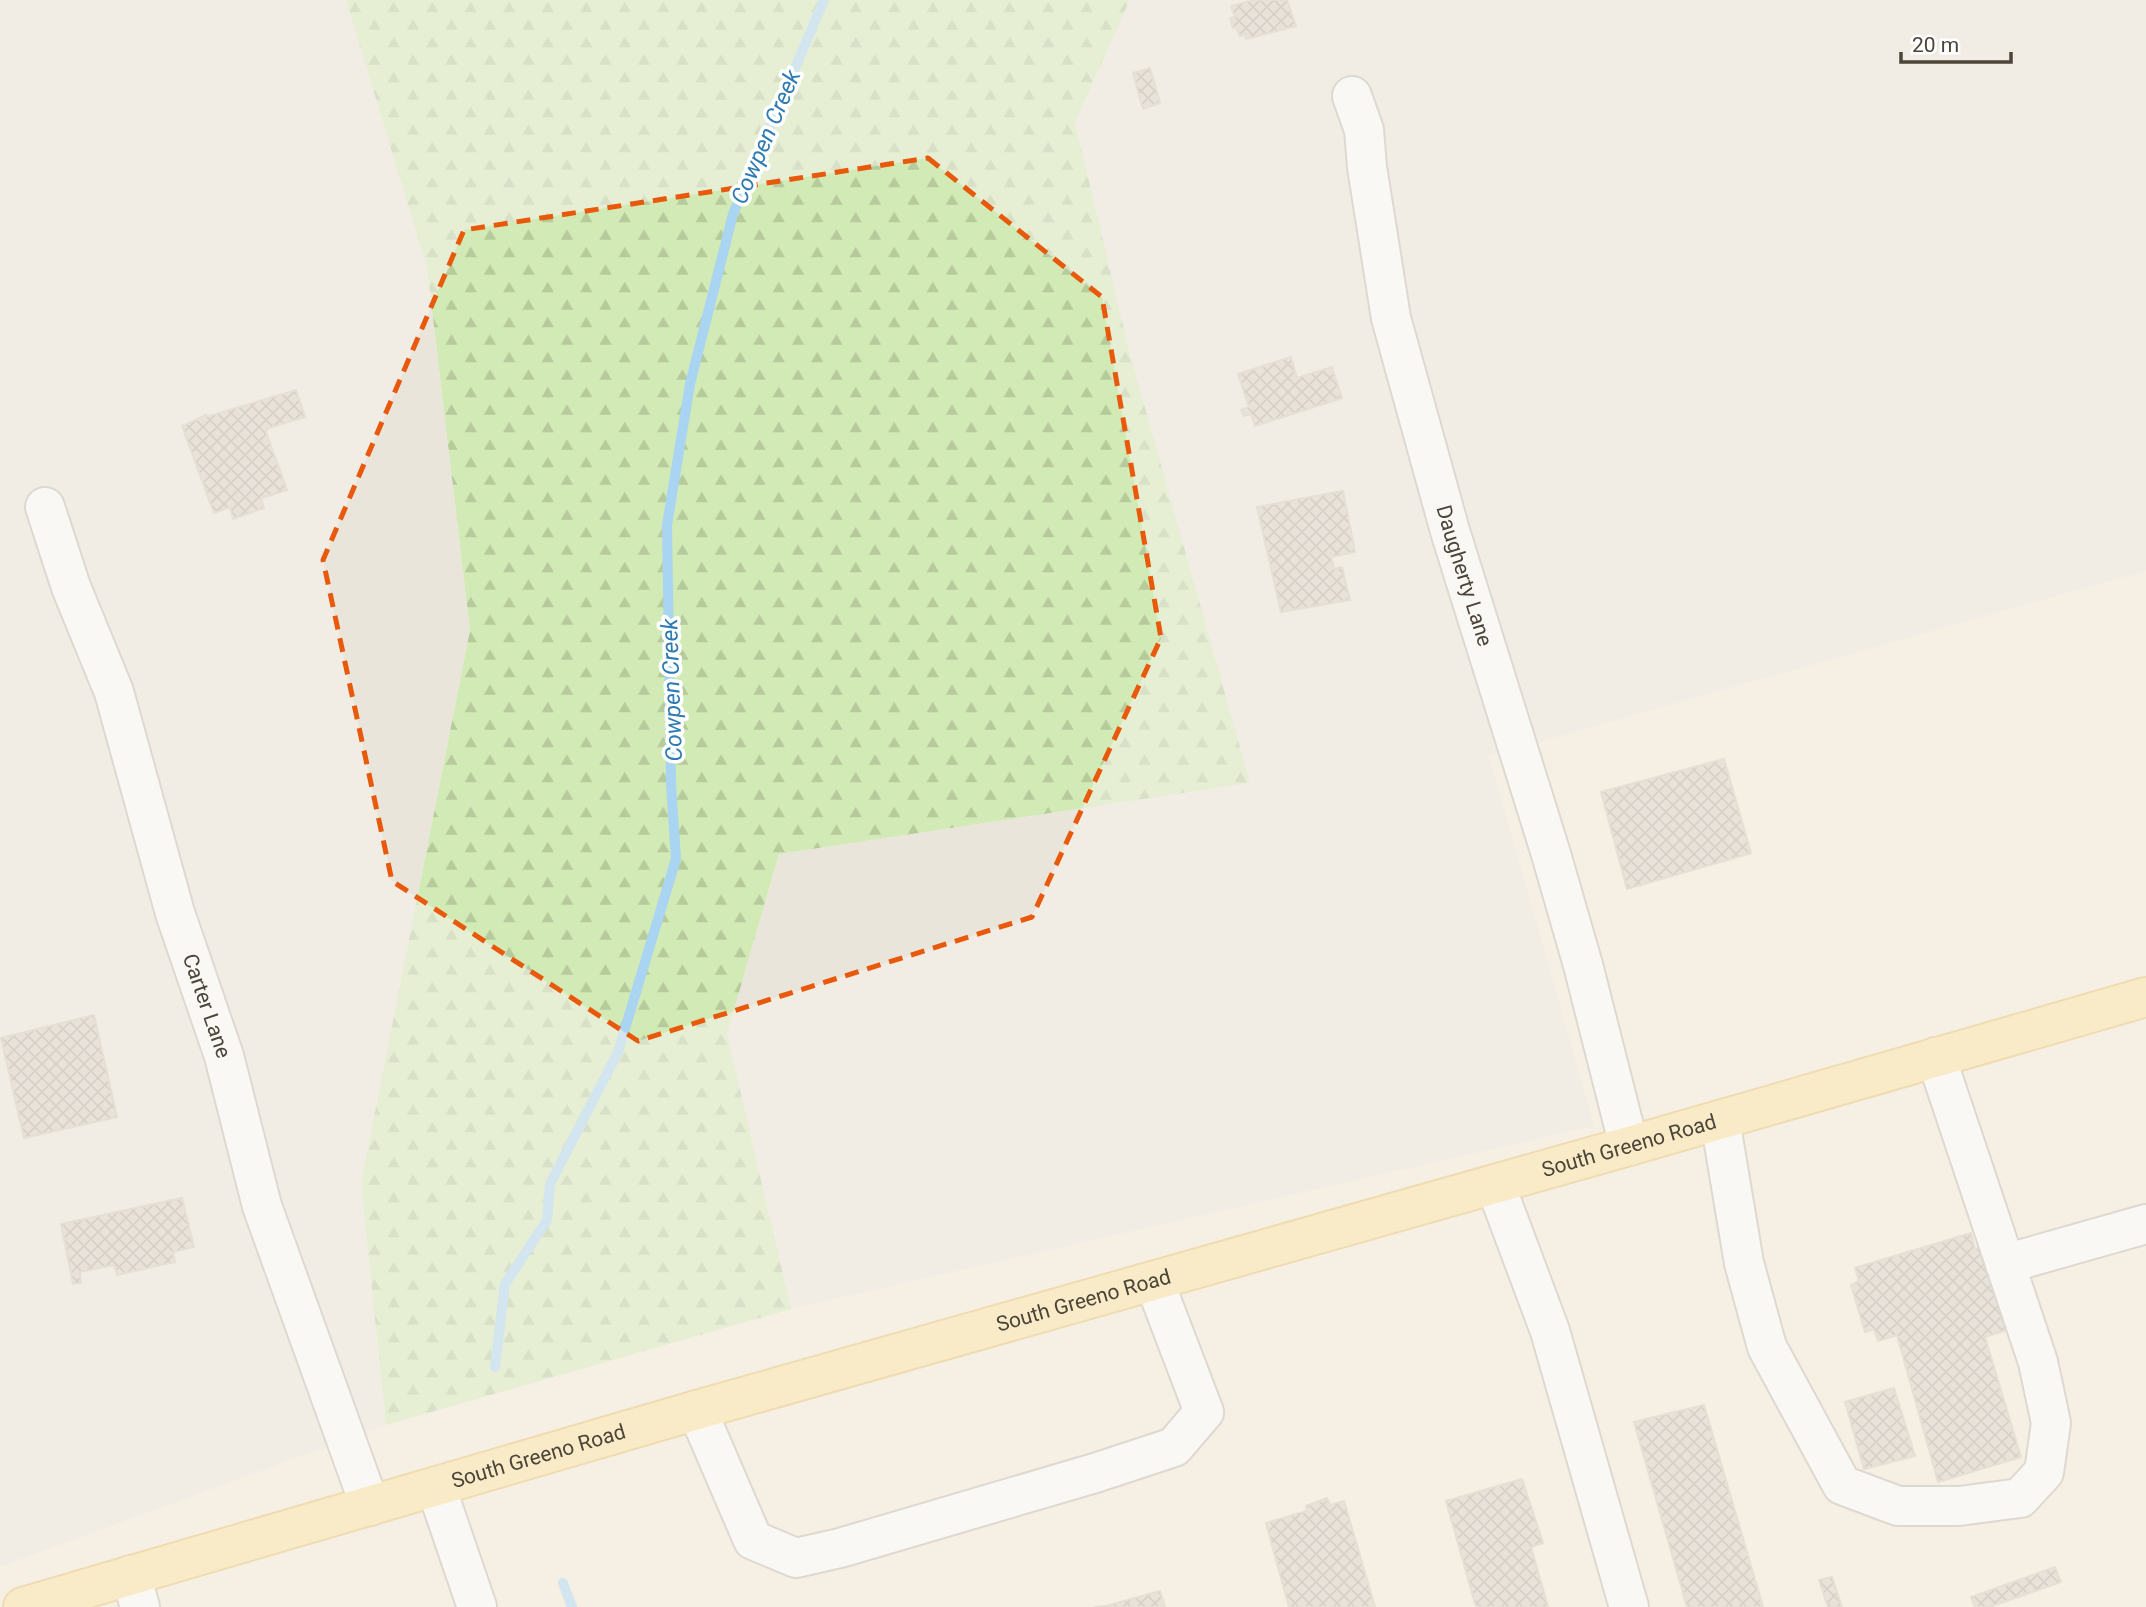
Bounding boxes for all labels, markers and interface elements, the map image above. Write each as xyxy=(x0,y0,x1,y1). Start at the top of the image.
scale bar xyxy=(1901,21,2011,65)
text: 20 m xyxy=(1912,33,1959,57)
water label: Cowpen Creek xyxy=(726,65,807,208)
street label: Daugherty Lane xyxy=(1431,502,1497,649)
water label: Cowpen Creek xyxy=(656,617,688,762)
street label: Carter Lane xyxy=(178,951,236,1061)
street label: South Greeno Road xyxy=(1539,1109,1719,1182)
street label: South Greeno Road xyxy=(994,1264,1174,1337)
street label: South Greeno Road xyxy=(449,1420,628,1493)

